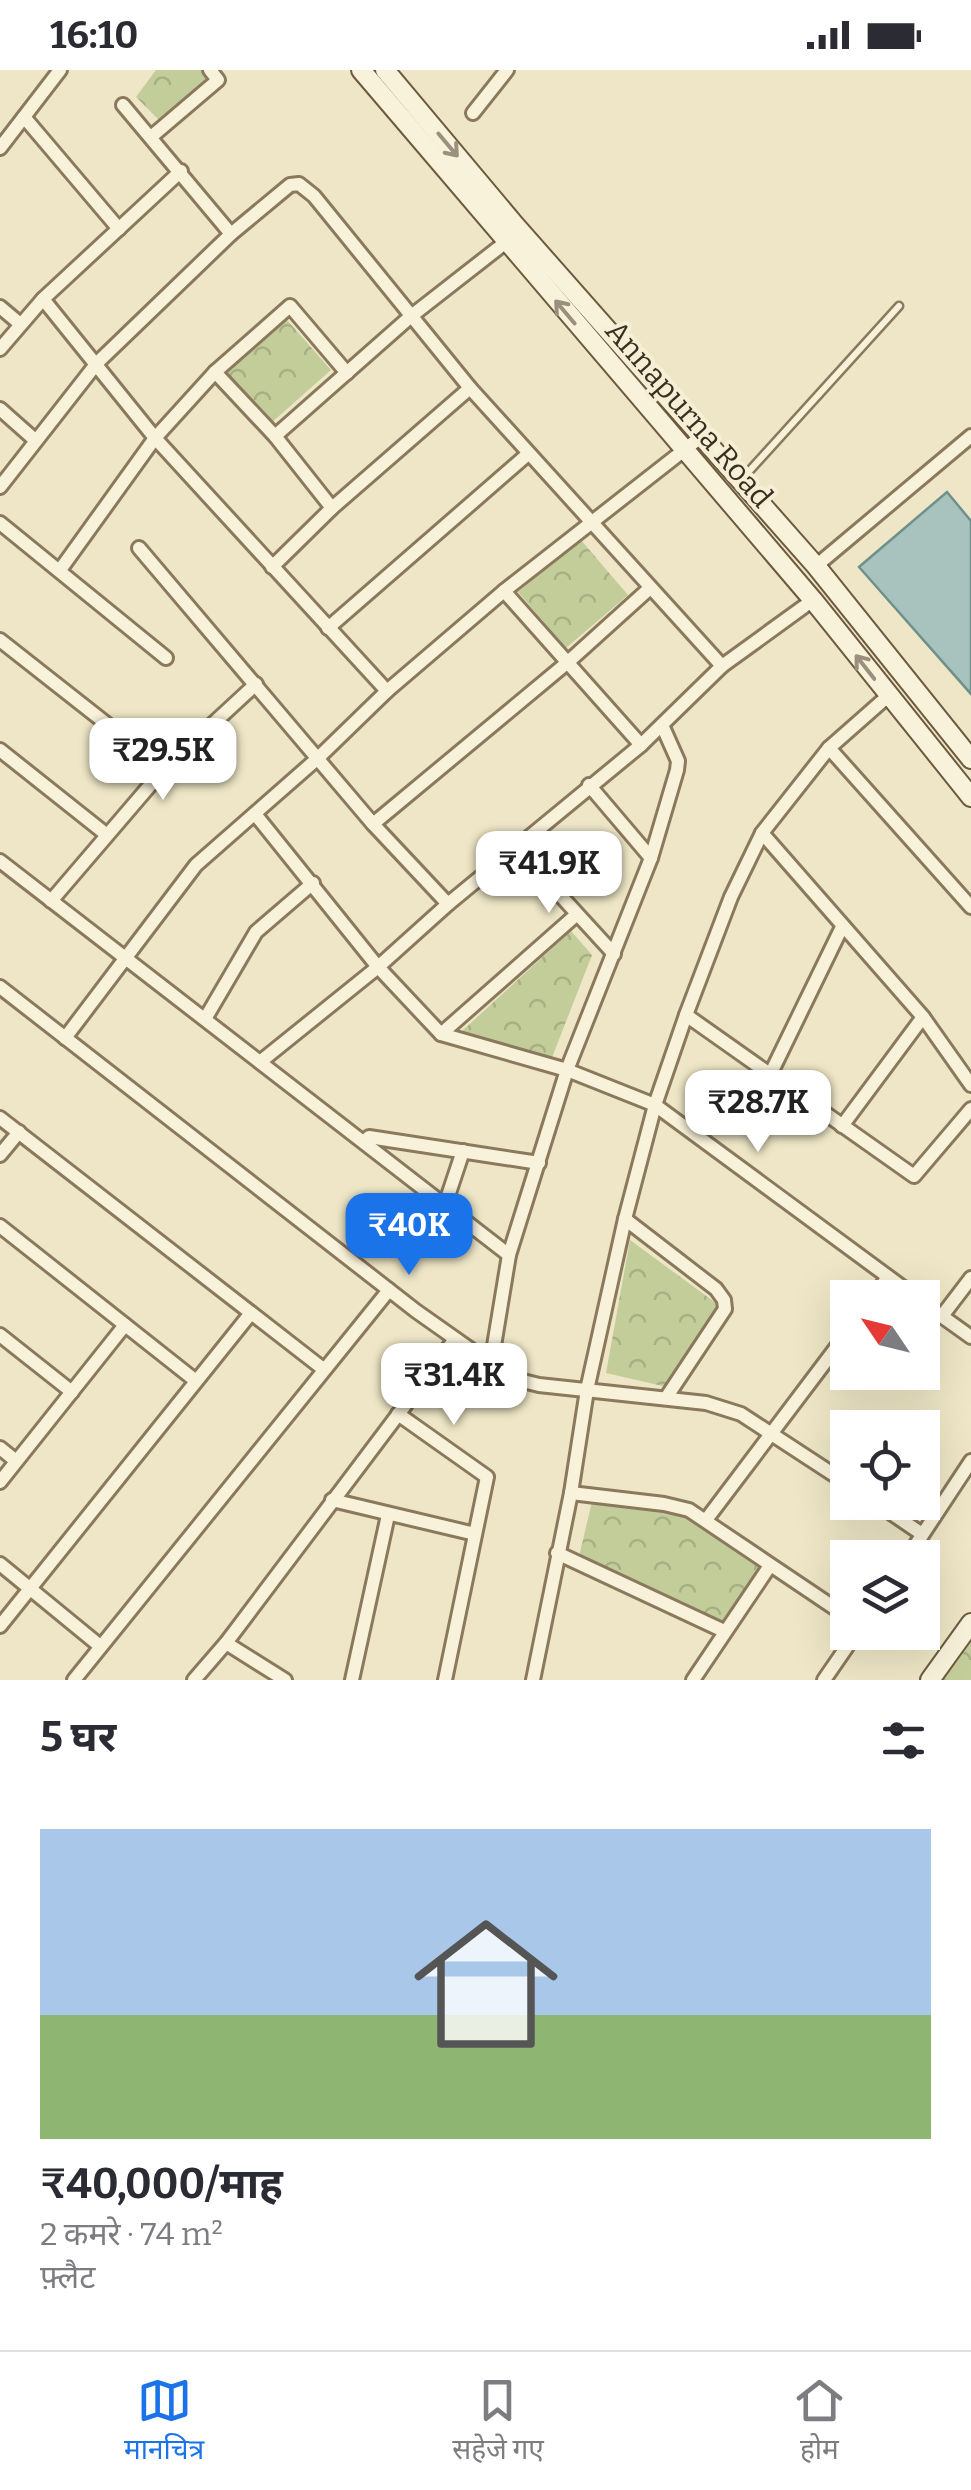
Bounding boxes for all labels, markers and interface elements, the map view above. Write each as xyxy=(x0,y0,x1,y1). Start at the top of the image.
text: 16:10 xyxy=(50,12,138,58)
one-way arrow xyxy=(436,131,458,157)
one-way arrow xyxy=(555,299,577,325)
street label: Annapurna Road xyxy=(598,313,780,515)
one-way arrow xyxy=(855,654,876,681)
pin: ₹29.5K xyxy=(82,718,244,803)
text: ₹29.5K xyxy=(111,731,215,769)
pin: ₹41.9K xyxy=(468,831,630,916)
text: ₹41.9K xyxy=(498,844,600,882)
pin: ₹28.7K xyxy=(677,1070,839,1155)
text: ₹28.7K xyxy=(707,1083,809,1121)
pin: ₹40K xyxy=(350,1193,468,1278)
text: ₹40K xyxy=(368,1206,450,1244)
north arrow xyxy=(830,1280,940,1390)
map controls xyxy=(830,1280,940,1650)
pin: ₹31.4K xyxy=(373,1343,535,1428)
text: ₹31.4K xyxy=(403,1356,505,1394)
button: locate xyxy=(830,1410,940,1520)
button: layers xyxy=(830,1540,940,1650)
text: 5 घर xyxy=(40,1712,116,1762)
icon: filters xyxy=(876,1713,931,1768)
icon: home xyxy=(396,1894,576,2074)
text: ₹40,000/माह xyxy=(40,2159,283,2209)
text: 2 कमरे · 74 m² xyxy=(40,2215,223,2253)
text: फ़्लैट xyxy=(40,2258,95,2296)
tab: मानचित्र xyxy=(124,2373,204,2470)
tab: सहेजे गए xyxy=(452,2373,544,2470)
tab: होम xyxy=(792,2373,847,2470)

